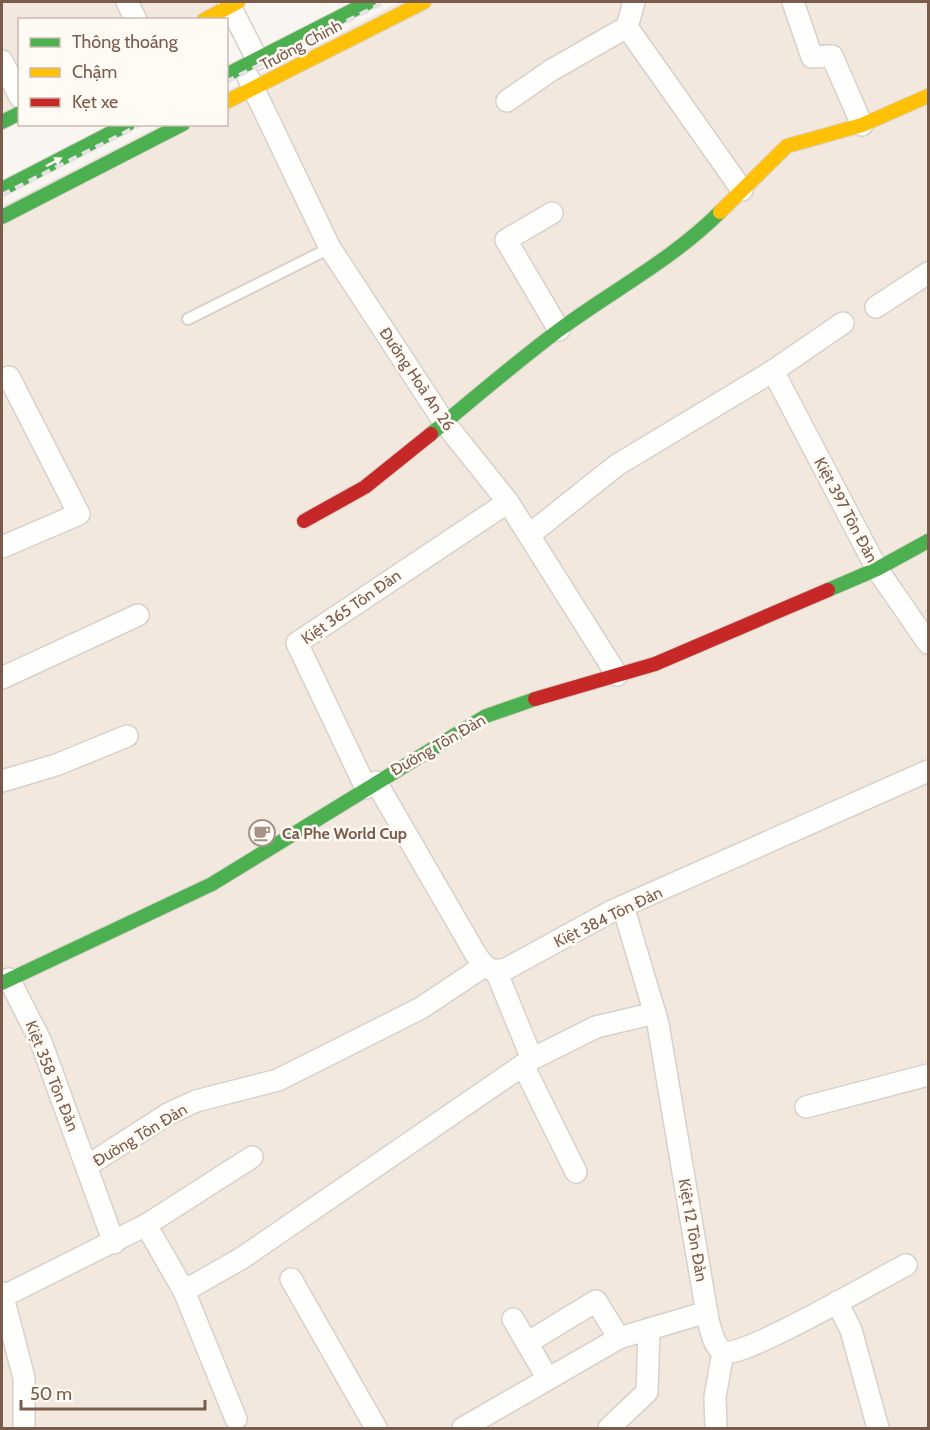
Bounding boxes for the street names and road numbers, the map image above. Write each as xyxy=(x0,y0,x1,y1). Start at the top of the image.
street label: Trường Chinh xyxy=(257,16,345,74)
street label: Đường Hoà An 26 xyxy=(375,324,459,434)
street label: Kiệt 397 Tôn Đản xyxy=(810,454,882,566)
street label: Kiệt 365 Tôn Đản xyxy=(298,566,404,648)
street label: Đường Tôn Đản xyxy=(387,710,489,780)
street label: Kiệt 384 Tôn Đản xyxy=(551,883,665,951)
street label: Kiệt 358 Tôn Đản xyxy=(21,1018,83,1134)
street label: Đường Tôn Đản xyxy=(90,1099,190,1171)
street label: Kiệt 12 Tôn Đản xyxy=(675,1177,711,1283)

